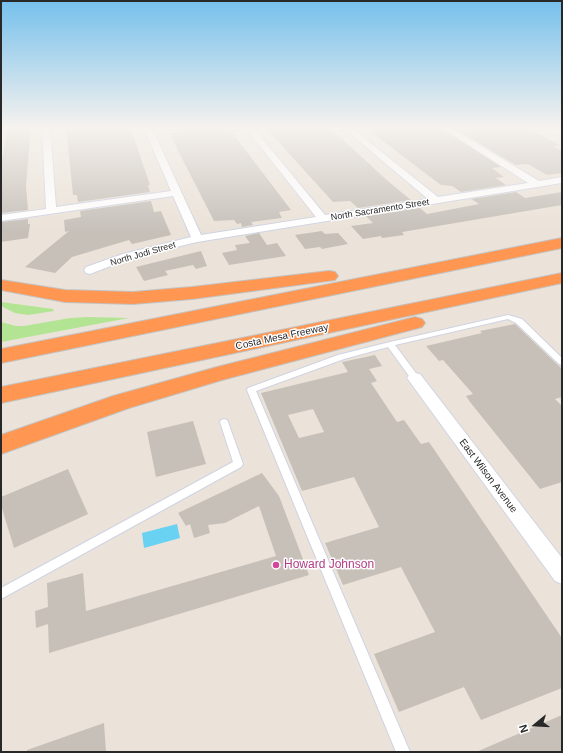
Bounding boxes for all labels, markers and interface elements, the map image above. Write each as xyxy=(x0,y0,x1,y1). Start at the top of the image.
street label: North Sacramento Street xyxy=(330,197,430,223)
street label: North Jodi Street xyxy=(109,240,177,268)
street label: Costa Mesa Freeway xyxy=(235,321,329,353)
street label: East Wilson Avenue xyxy=(456,437,520,515)
place label: Howard Johnson xyxy=(284,558,374,572)
marker: Howard Johnson xyxy=(271,560,281,570)
north arrow xyxy=(515,705,555,745)
text: N xyxy=(517,723,531,734)

